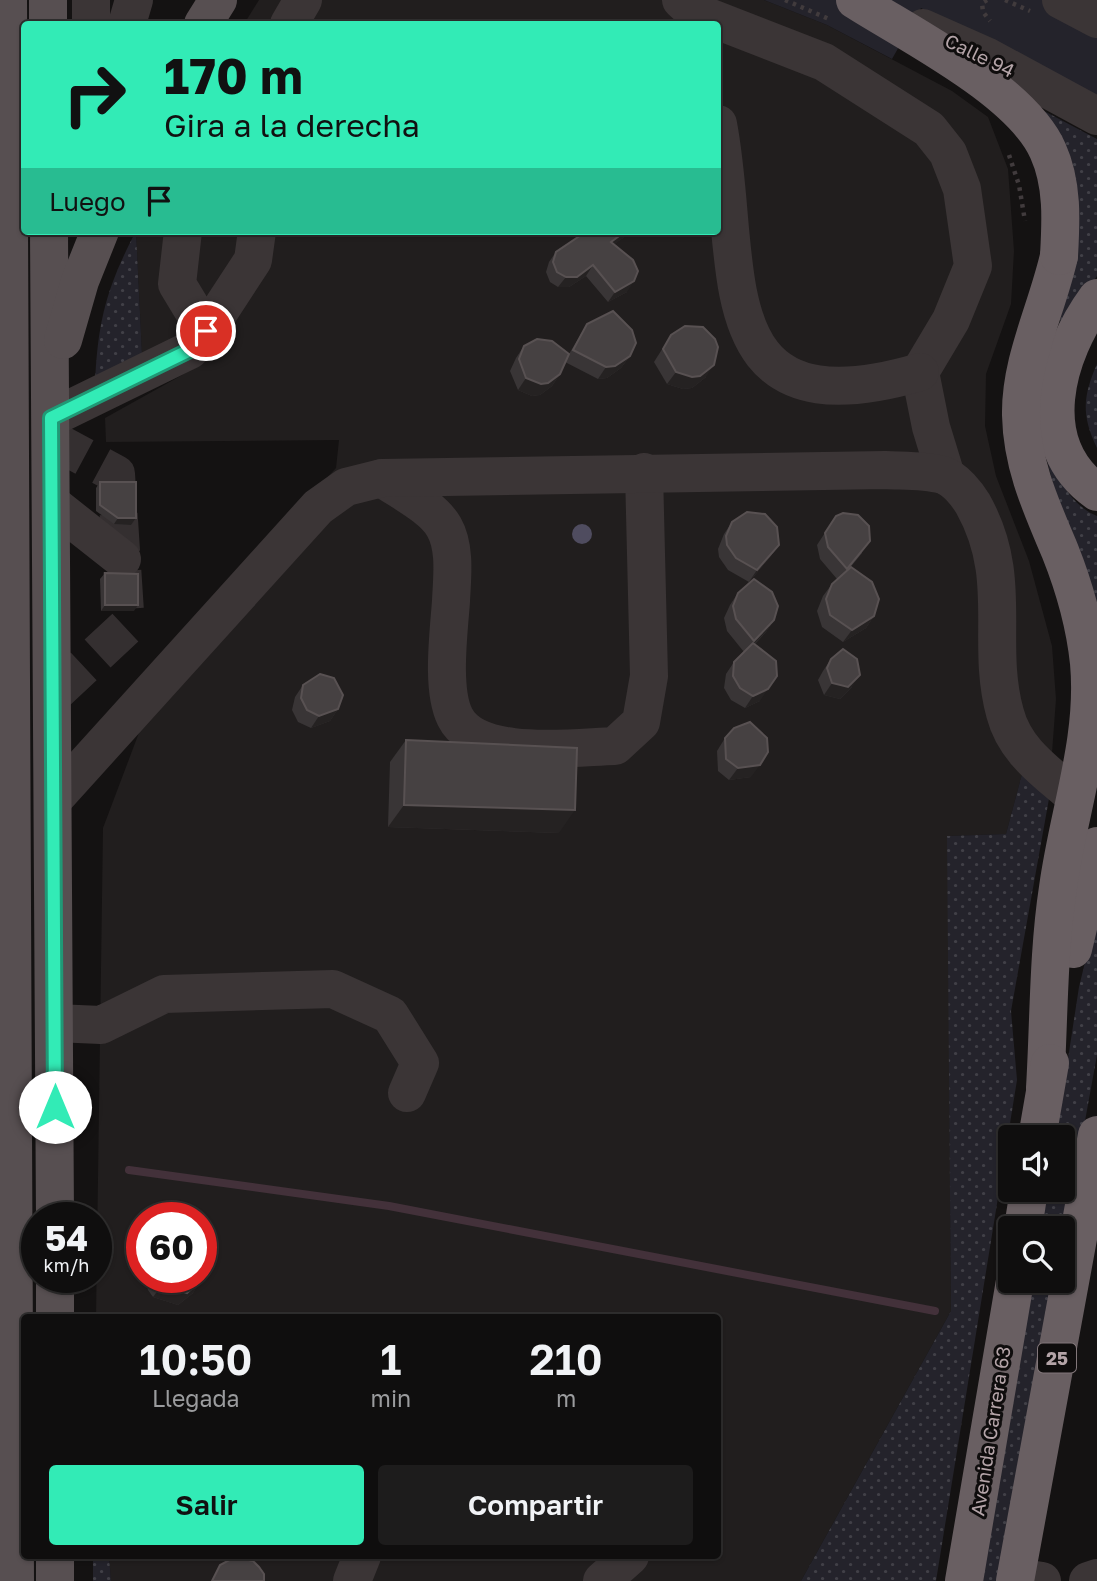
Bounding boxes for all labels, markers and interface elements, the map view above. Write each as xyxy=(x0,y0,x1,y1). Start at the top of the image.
street label: Calle 94 xyxy=(941,28,1019,82)
text: 170 m xyxy=(164,46,303,105)
icon: right xyxy=(49,49,140,140)
text: Gira a la derecha xyxy=(164,106,420,144)
icon: arrive xyxy=(140,182,178,220)
text: Luego xyxy=(49,186,126,217)
pin xyxy=(176,301,236,361)
icon: arrive xyxy=(187,312,225,350)
position arrow xyxy=(18,1070,92,1144)
map controls xyxy=(998,1125,1075,1293)
button: sound xyxy=(998,1125,1075,1202)
speed limit sign: 60 xyxy=(126,1202,217,1293)
button: search xyxy=(998,1216,1075,1293)
text: 54 xyxy=(45,1217,88,1259)
text: km/h xyxy=(44,1254,89,1276)
text: 10:50 xyxy=(139,1334,252,1384)
text: 1 xyxy=(380,1334,402,1384)
text: 210 xyxy=(530,1334,603,1384)
road number: 25 xyxy=(1038,1344,1076,1372)
street label: Avenida Carrera 63 xyxy=(965,1345,1015,1517)
text: Llegada xyxy=(152,1384,240,1412)
text: min xyxy=(371,1384,411,1412)
text: m xyxy=(556,1384,576,1412)
button: Salir xyxy=(49,1465,364,1545)
button: Compartir xyxy=(378,1465,693,1545)

